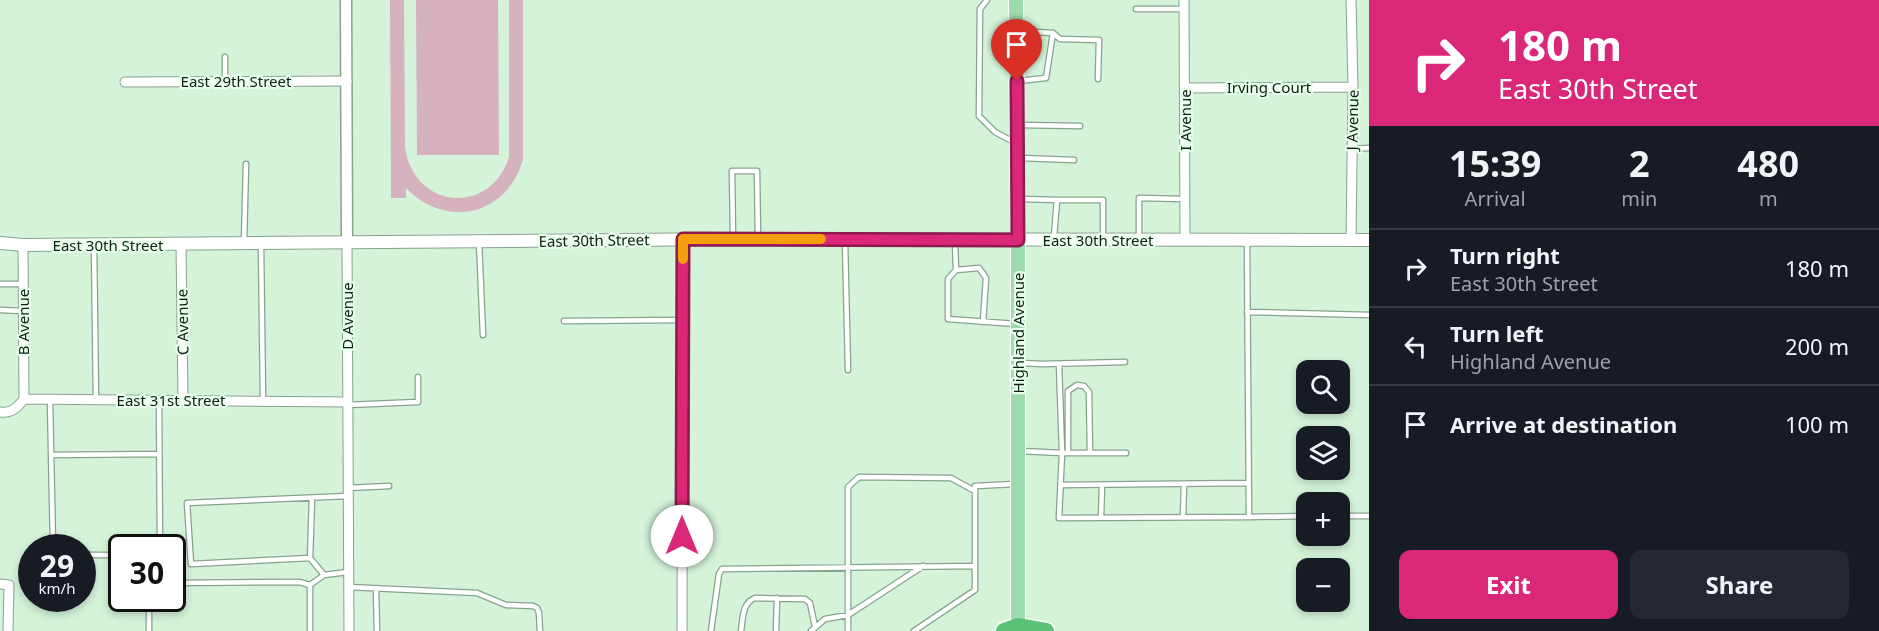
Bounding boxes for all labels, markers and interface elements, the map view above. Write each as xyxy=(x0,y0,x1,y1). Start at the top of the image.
text: 180 m xyxy=(1498,16,1622,73)
pin xyxy=(991,19,1042,81)
icon: right xyxy=(1399,24,1477,102)
icon: arrive xyxy=(1000,28,1033,61)
text: East 30th Street xyxy=(1498,70,1698,107)
street label: East 29th Street xyxy=(181,71,292,91)
street label: Irving Court xyxy=(1227,77,1312,97)
street label: I Avenue xyxy=(1175,89,1195,151)
street label: J Avenue xyxy=(1341,89,1363,153)
text: 15:39 xyxy=(1449,139,1541,188)
text: 2 xyxy=(1629,139,1650,188)
text: 480 xyxy=(1737,139,1799,188)
text: Arrival xyxy=(1465,185,1526,212)
text: min xyxy=(1621,185,1657,212)
text: m xyxy=(1759,185,1778,212)
street label: East 30th Street xyxy=(538,229,650,251)
street label: East 30th Street xyxy=(1043,230,1154,250)
street label: East 30th Street xyxy=(53,235,164,255)
text: Turn right xyxy=(1450,240,1560,270)
icon: right xyxy=(1399,252,1432,285)
text: 180 m xyxy=(1785,253,1849,283)
text: East 30th Street xyxy=(1450,270,1598,297)
street label: Highland Avenue xyxy=(1008,273,1028,393)
street label: D Avenue xyxy=(337,282,357,350)
street label: B Avenue xyxy=(13,289,33,355)
street label: C Avenue xyxy=(171,289,193,355)
text: Turn left xyxy=(1450,318,1544,348)
icon: left xyxy=(1399,330,1432,363)
text: 200 m xyxy=(1785,331,1849,361)
text: Highland Avenue xyxy=(1450,348,1611,375)
map controls xyxy=(1296,360,1350,612)
button: search xyxy=(1296,360,1350,414)
street label: East 31st Street xyxy=(117,390,226,410)
icon: arrive xyxy=(1399,408,1432,441)
text: Arrive at destination xyxy=(1450,409,1677,439)
text: 100 m xyxy=(1785,409,1849,439)
button: layers xyxy=(1296,426,1350,480)
button: + xyxy=(1296,492,1350,546)
position arrow xyxy=(650,504,714,568)
speed limit sign: 30 xyxy=(108,534,186,612)
text: 29 xyxy=(40,545,74,586)
button: Exit xyxy=(1399,550,1618,619)
button: Share xyxy=(1630,550,1849,619)
button: − xyxy=(1296,558,1350,612)
text: km/h xyxy=(39,578,75,598)

